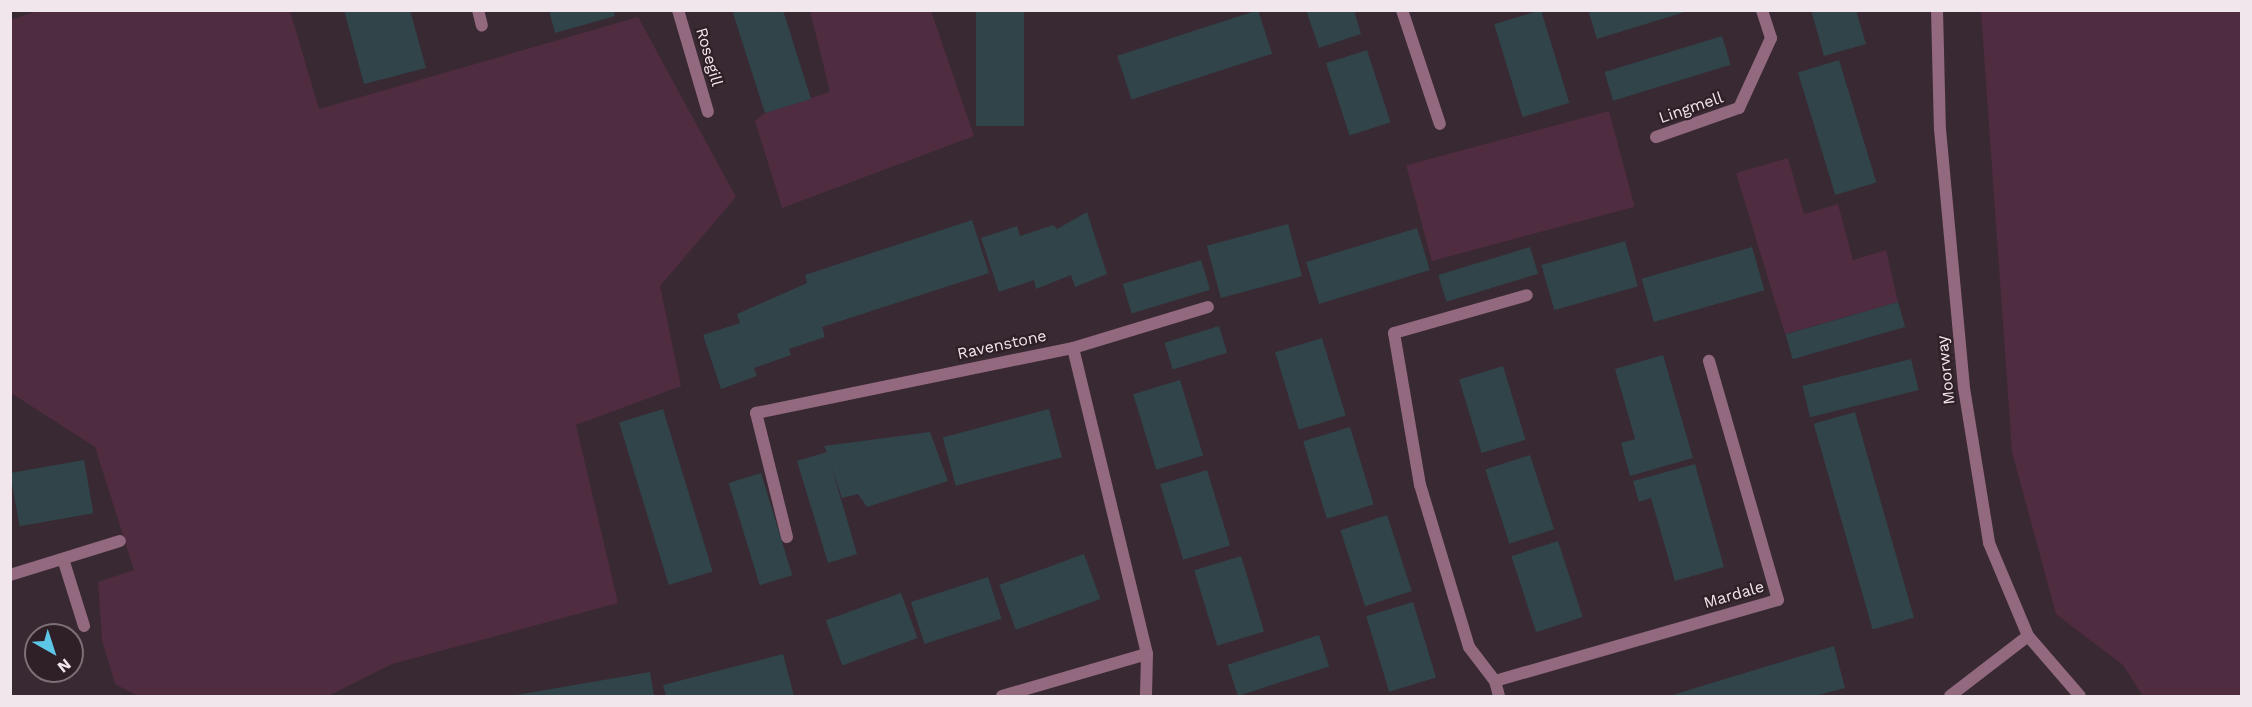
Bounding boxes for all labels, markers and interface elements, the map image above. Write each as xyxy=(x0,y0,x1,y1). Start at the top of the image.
street label: Rosegill xyxy=(691,25,727,89)
street label: Lingmell xyxy=(1656,88,1726,128)
street label: Ravenstone xyxy=(956,326,1048,364)
street label: Moorway xyxy=(1933,335,1959,405)
street label: Mardale xyxy=(1702,577,1766,613)
north arrow xyxy=(24,623,84,683)
text: N xyxy=(54,655,75,677)

